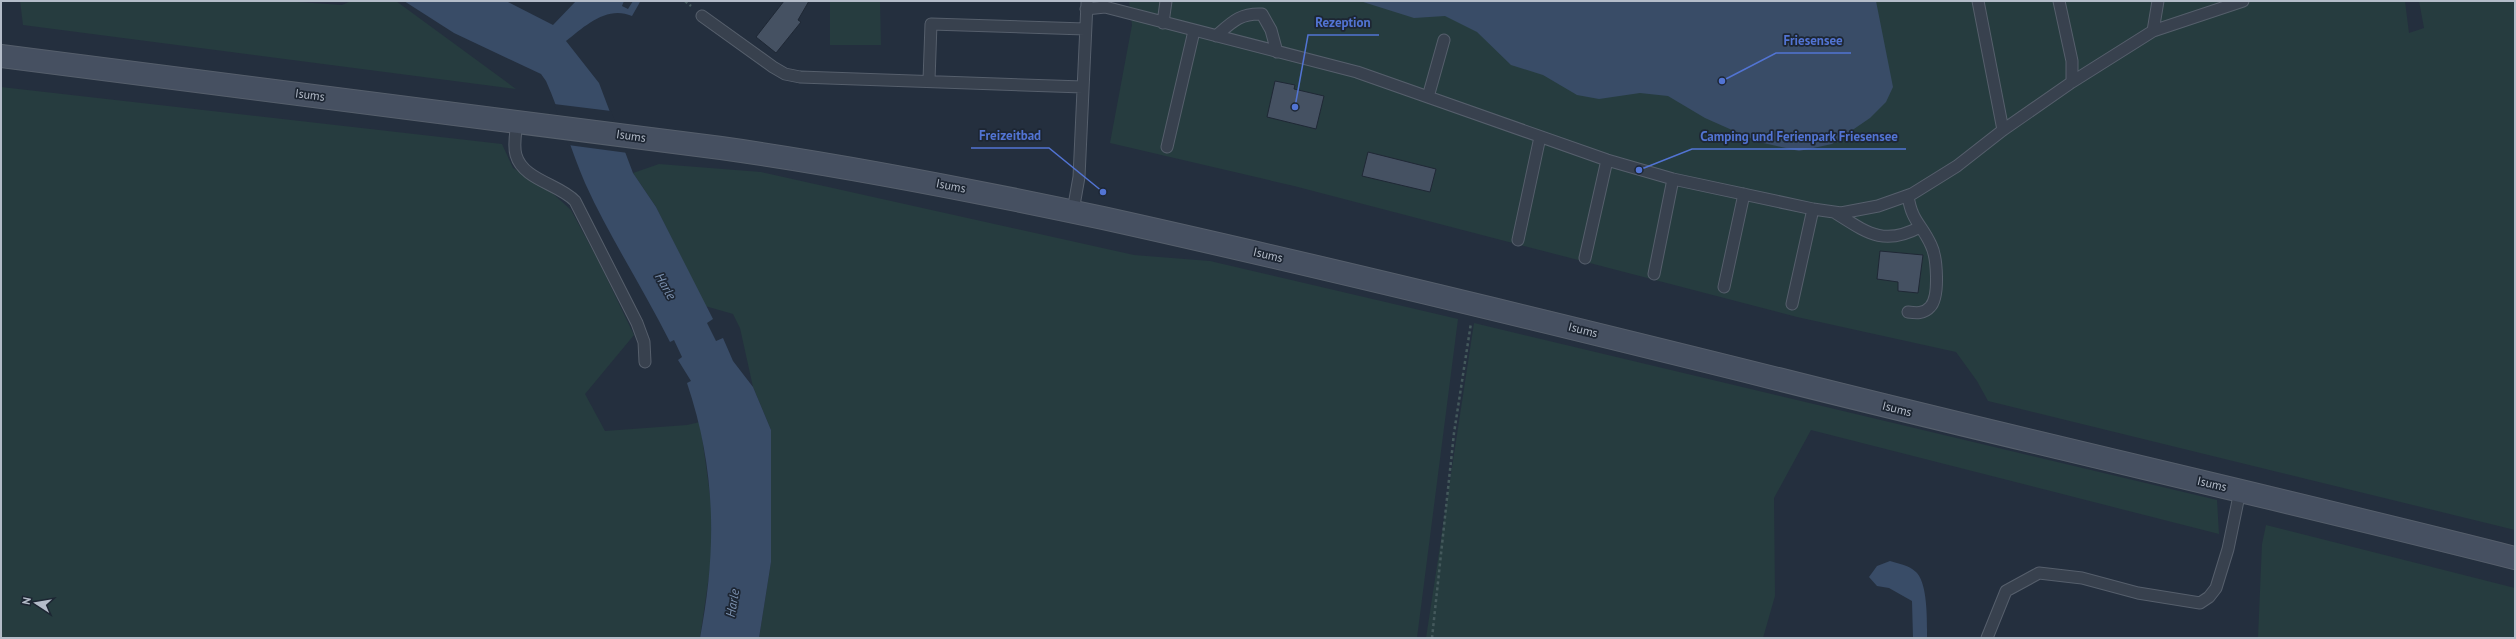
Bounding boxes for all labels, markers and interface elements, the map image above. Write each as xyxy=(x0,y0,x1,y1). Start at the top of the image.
callout: Rezeption xyxy=(1308,10,1379,35)
text: Rezeption xyxy=(1315,14,1371,31)
callout: Friesensee xyxy=(1776,28,1851,53)
text: Friesensee xyxy=(1783,32,1843,49)
street label: Isums xyxy=(294,85,326,104)
callout: Freizeitbad xyxy=(971,123,1049,148)
callout: Camping und Ferienpark Friesensee xyxy=(1692,124,1906,149)
street label: Isums xyxy=(615,126,647,145)
text: Freizeitbad xyxy=(979,127,1041,144)
text: Camping und Ferienpark Friesensee xyxy=(1700,128,1898,145)
street label: Isums xyxy=(935,175,967,196)
street label: Isums xyxy=(1252,244,1284,265)
water label: Harle xyxy=(651,270,680,303)
street label: Isums xyxy=(1567,319,1599,340)
street label: Isums xyxy=(1881,398,1913,419)
street label: Isums xyxy=(2196,473,2228,494)
north arrow xyxy=(16,583,56,623)
water label: Harle xyxy=(722,588,743,619)
text: N xyxy=(19,596,34,606)

